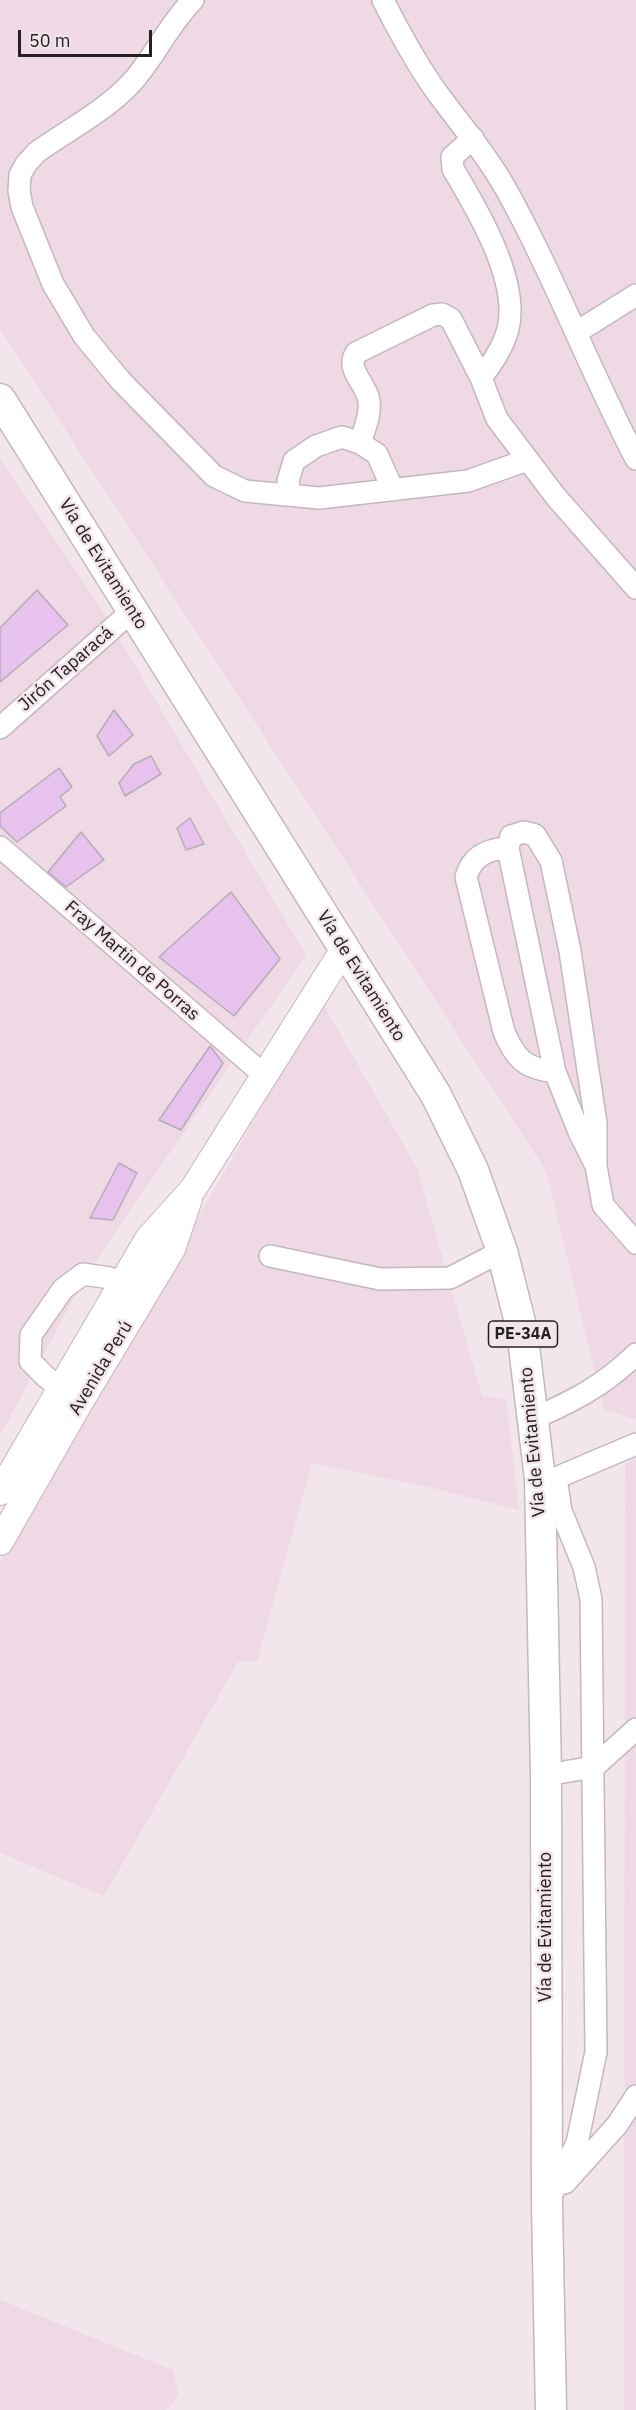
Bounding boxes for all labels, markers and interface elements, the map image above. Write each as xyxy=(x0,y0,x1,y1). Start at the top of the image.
scale bar xyxy=(21,18,154,56)
text: 50 m xyxy=(29,29,71,52)
street label: Vía de Evitamiento xyxy=(54,495,152,633)
street label: Jirón Taparacá xyxy=(14,622,118,716)
street label: Fray Martin de Porras xyxy=(60,896,204,1026)
street label: Vía de Evitamiento xyxy=(312,907,410,1045)
street label: Avenida Perú xyxy=(64,1317,138,1419)
road number: PE-34A xyxy=(488,1321,558,1347)
street label: Vía de Evitamiento xyxy=(516,1366,550,1518)
street label: Vía de Evitamiento xyxy=(535,1852,557,2002)

